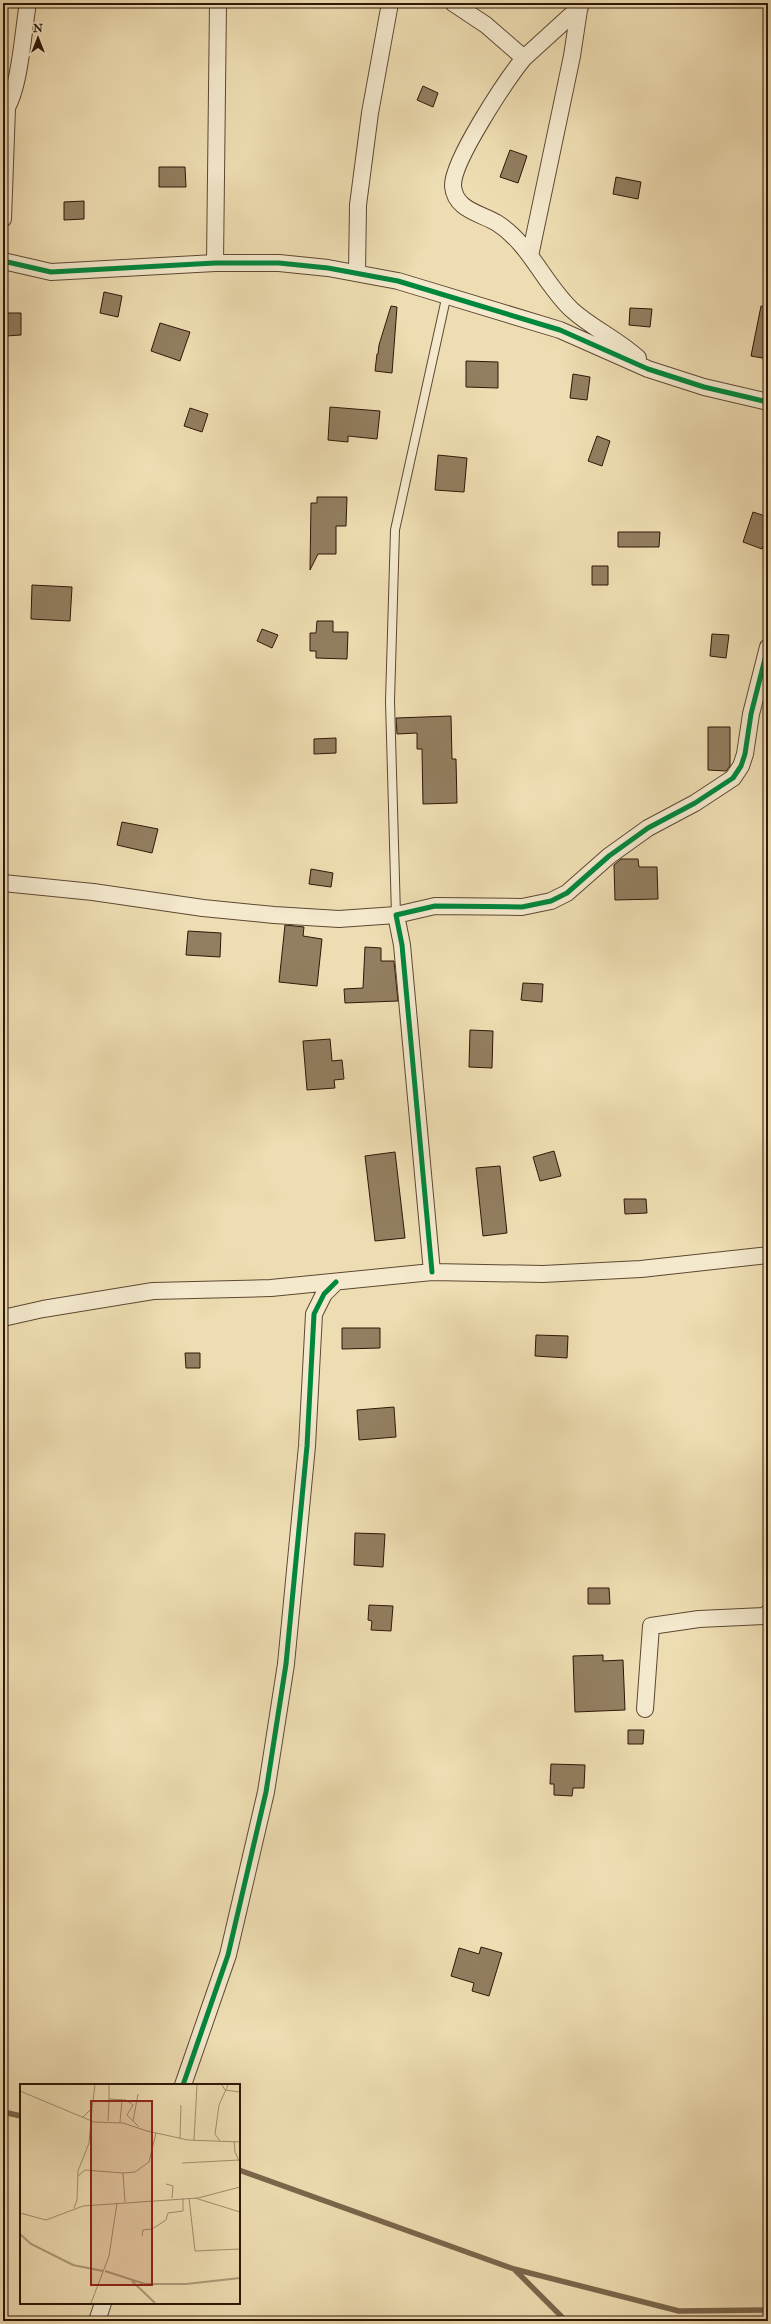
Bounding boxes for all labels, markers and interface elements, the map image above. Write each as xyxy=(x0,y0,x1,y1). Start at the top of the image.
north arrow xyxy=(18,18,58,58)
text: N xyxy=(32,22,44,35)
inset map xyxy=(20,2084,240,2304)

